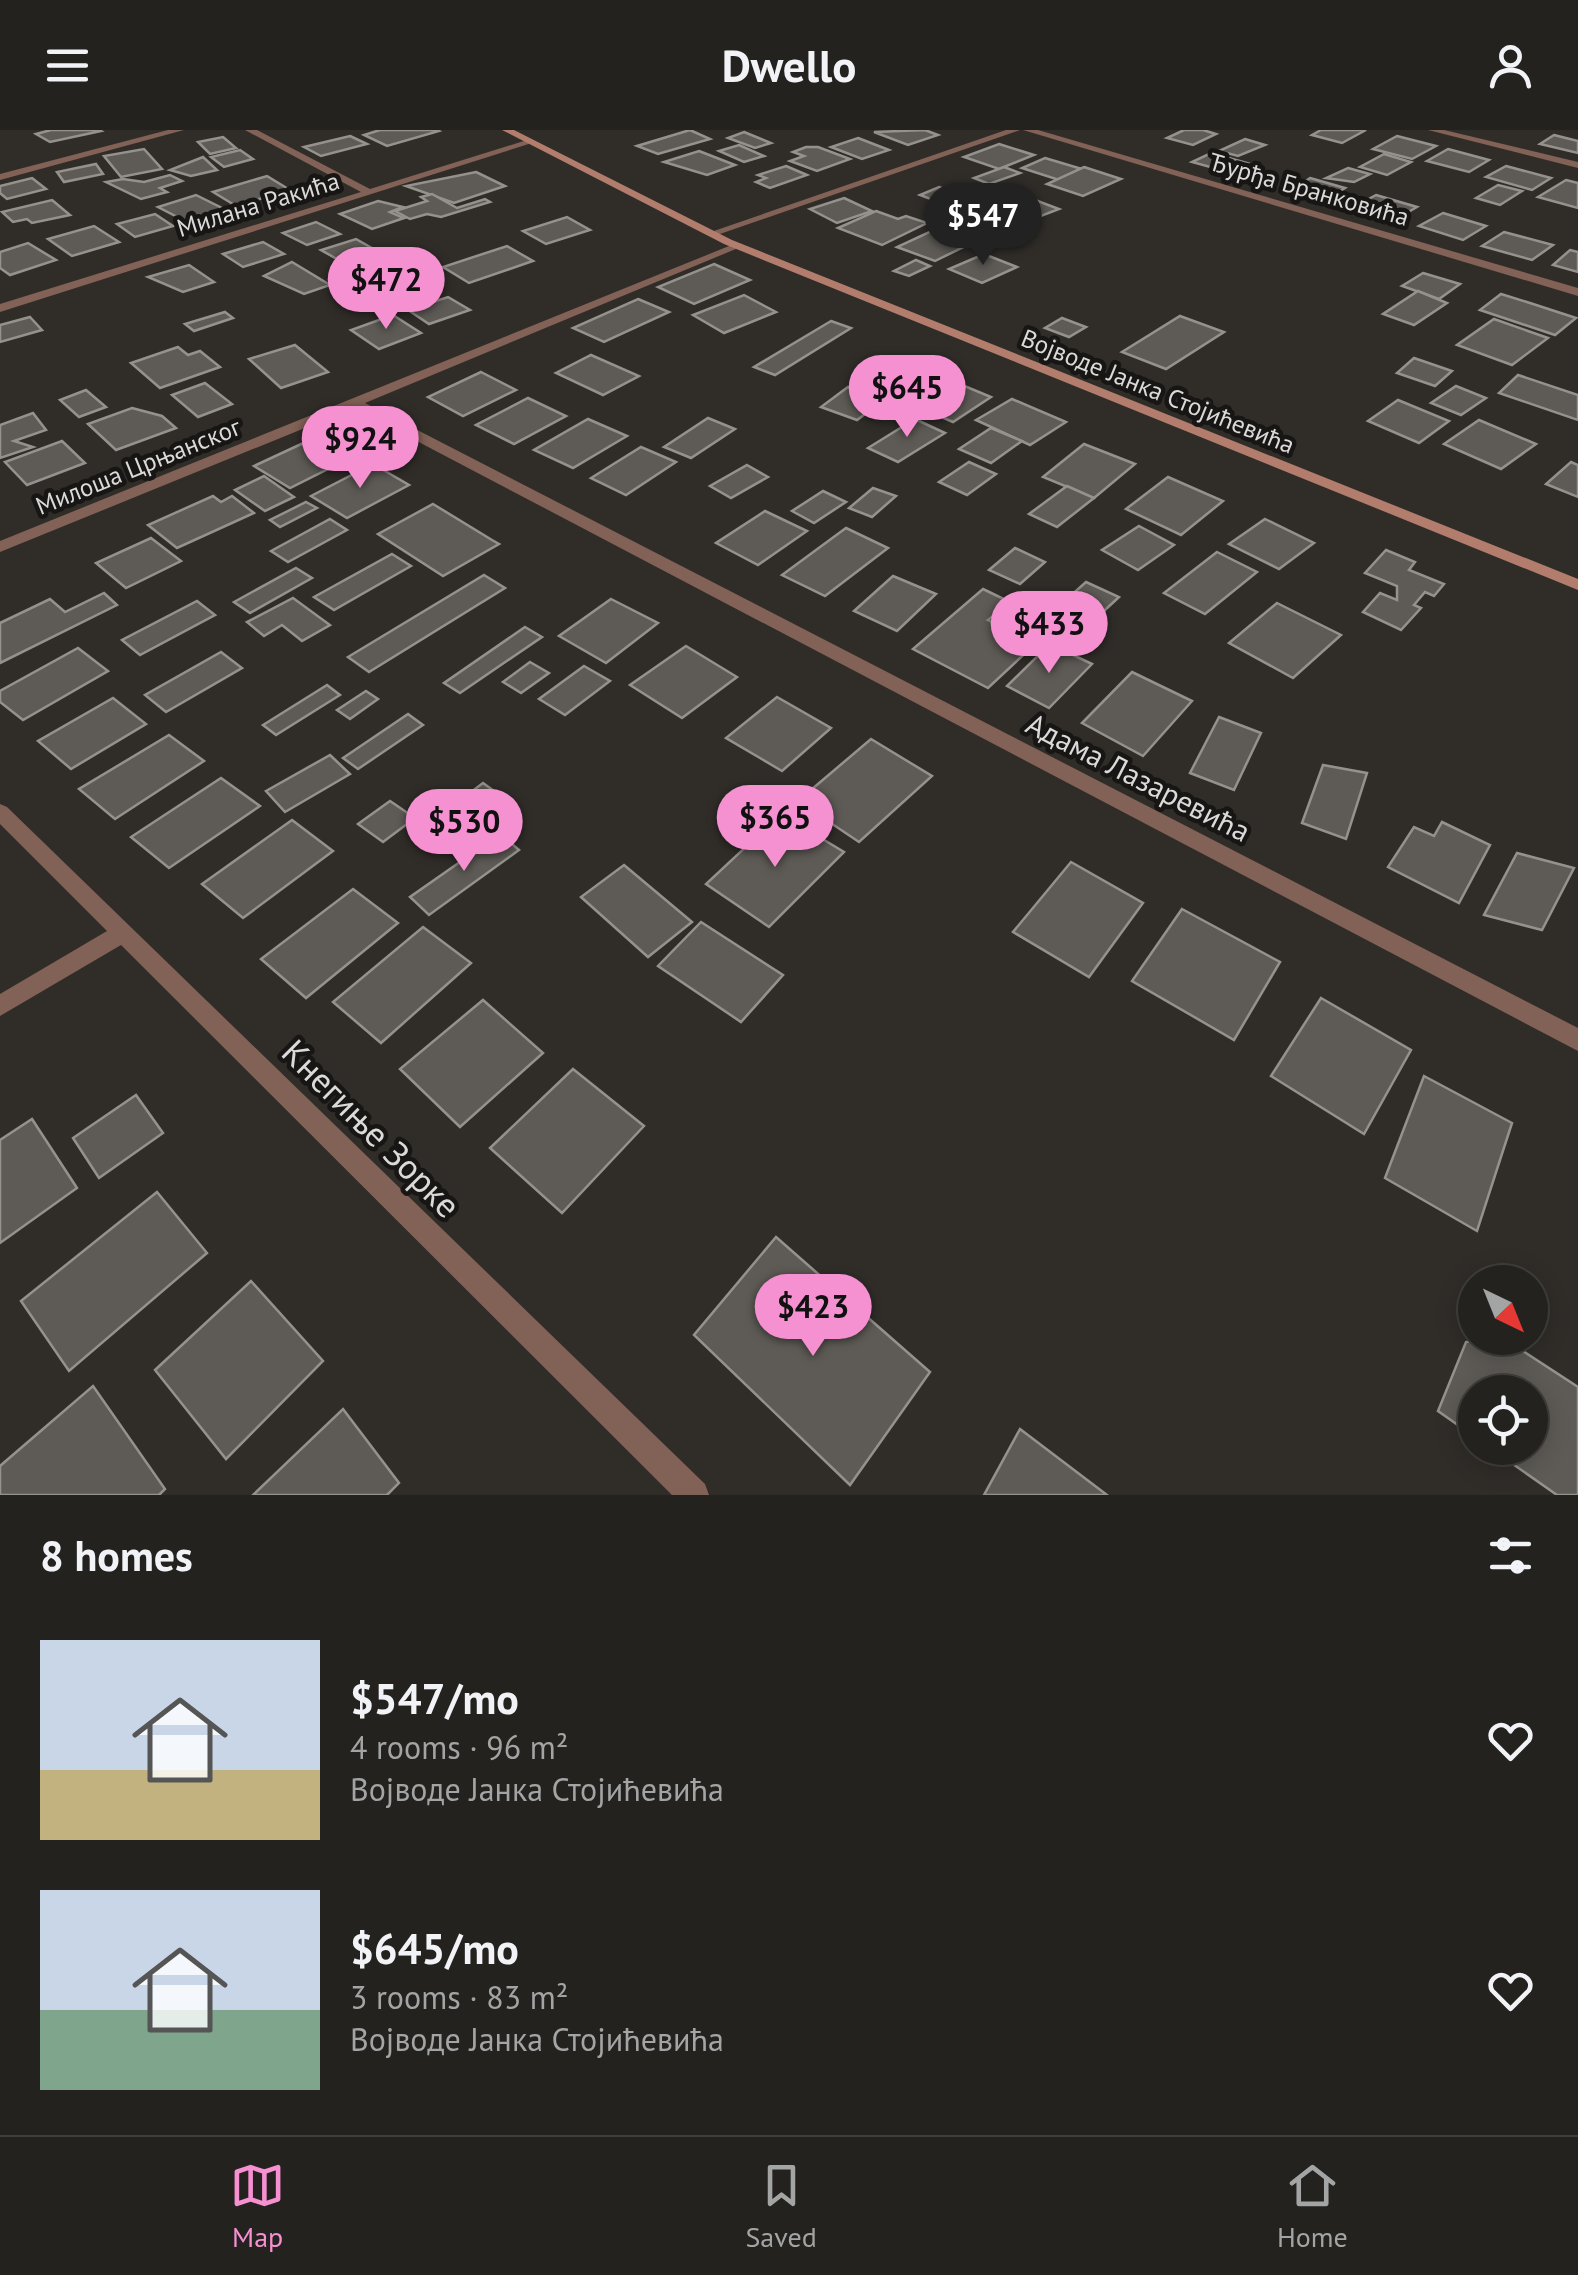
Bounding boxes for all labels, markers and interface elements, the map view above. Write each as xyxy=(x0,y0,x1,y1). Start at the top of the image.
text: Dwello xyxy=(722,36,856,94)
icon: menu xyxy=(40,38,95,93)
icon: person xyxy=(1483,38,1538,93)
street label: Ђурђа Бранковића xyxy=(1205,145,1413,233)
street label: Милана Ракића xyxy=(173,164,343,244)
pin: $547 xyxy=(924,183,1042,268)
text: $547 xyxy=(947,194,1019,236)
pin: $472 xyxy=(327,247,445,332)
text: $472 xyxy=(350,258,422,300)
street label: Војводе Јанка Стојићевића xyxy=(1017,321,1299,461)
pin: $645 xyxy=(848,355,966,440)
text: $645 xyxy=(871,366,943,408)
pin: $924 xyxy=(301,406,419,491)
street label: Милоша Црњанског xyxy=(31,410,246,522)
text: $924 xyxy=(324,417,396,459)
pin: $433 xyxy=(990,591,1108,676)
text: $433 xyxy=(1013,602,1085,644)
street label: Адама Лазаревића xyxy=(1020,703,1257,850)
pin: $365 xyxy=(716,785,834,870)
pin: $530 xyxy=(405,789,523,874)
text: $365 xyxy=(739,796,811,838)
text: $530 xyxy=(428,800,500,842)
street label: Кнегиње Зорке xyxy=(273,1029,471,1227)
north arrow xyxy=(1458,1265,1548,1355)
map controls xyxy=(1458,1265,1548,1465)
pin: $423 xyxy=(754,1274,872,1359)
text: $423 xyxy=(777,1285,849,1327)
button: locate xyxy=(1458,1375,1548,1465)
text: 8 homes xyxy=(40,1528,193,1583)
icon: filters xyxy=(1483,1528,1538,1583)
text: $547/mo xyxy=(350,1671,519,1726)
icon: home xyxy=(120,1680,240,1800)
icon: heart xyxy=(1483,1713,1538,1768)
text: 4 rooms · 96 m² xyxy=(350,1726,568,1768)
text: Војводе Јанка Стојићевића xyxy=(350,1768,724,1810)
text: $645/mo xyxy=(350,1921,519,1976)
icon: home xyxy=(120,1930,240,2050)
icon: heart xyxy=(1483,1963,1538,2018)
text: 3 rooms · 83 m² xyxy=(350,1976,568,2018)
text: Војводе Јанка Стојићевића xyxy=(350,2018,724,2060)
tab: Map xyxy=(230,2158,285,2255)
tab: Saved xyxy=(745,2158,817,2255)
tab: Home xyxy=(1277,2158,1348,2255)

